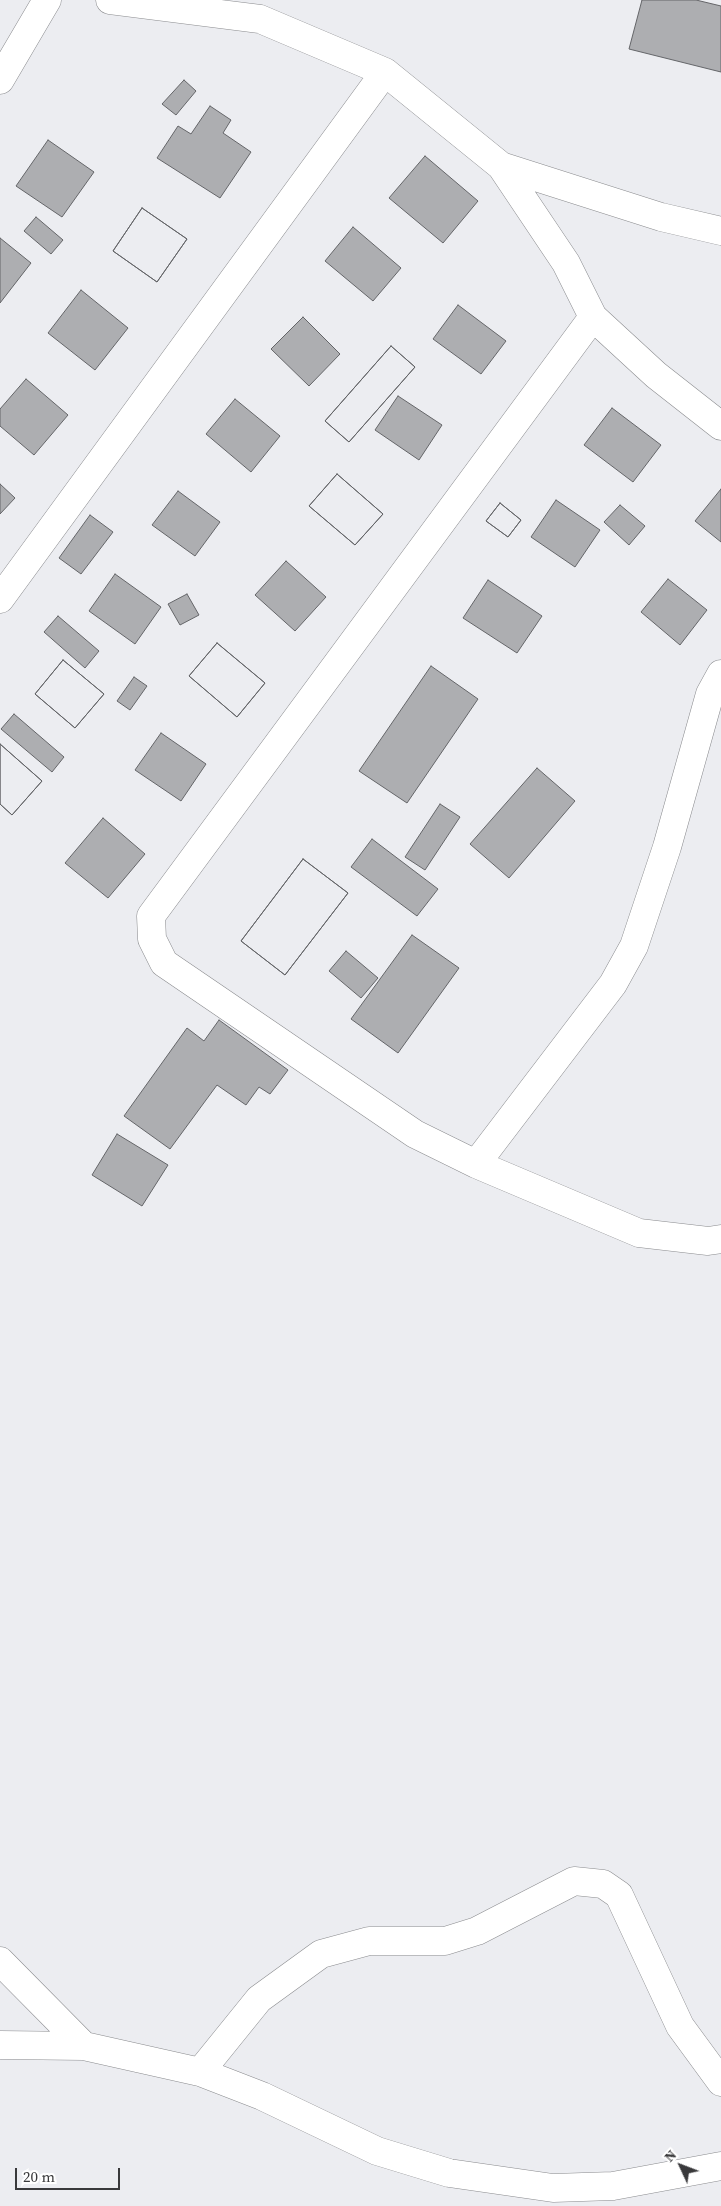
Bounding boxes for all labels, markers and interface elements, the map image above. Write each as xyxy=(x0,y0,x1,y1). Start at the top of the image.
north arrow xyxy=(656,2141,706,2191)
text: N xyxy=(659,2145,681,2166)
scale bar xyxy=(18,2158,122,2190)
text: 20 m xyxy=(23,2166,55,2187)

